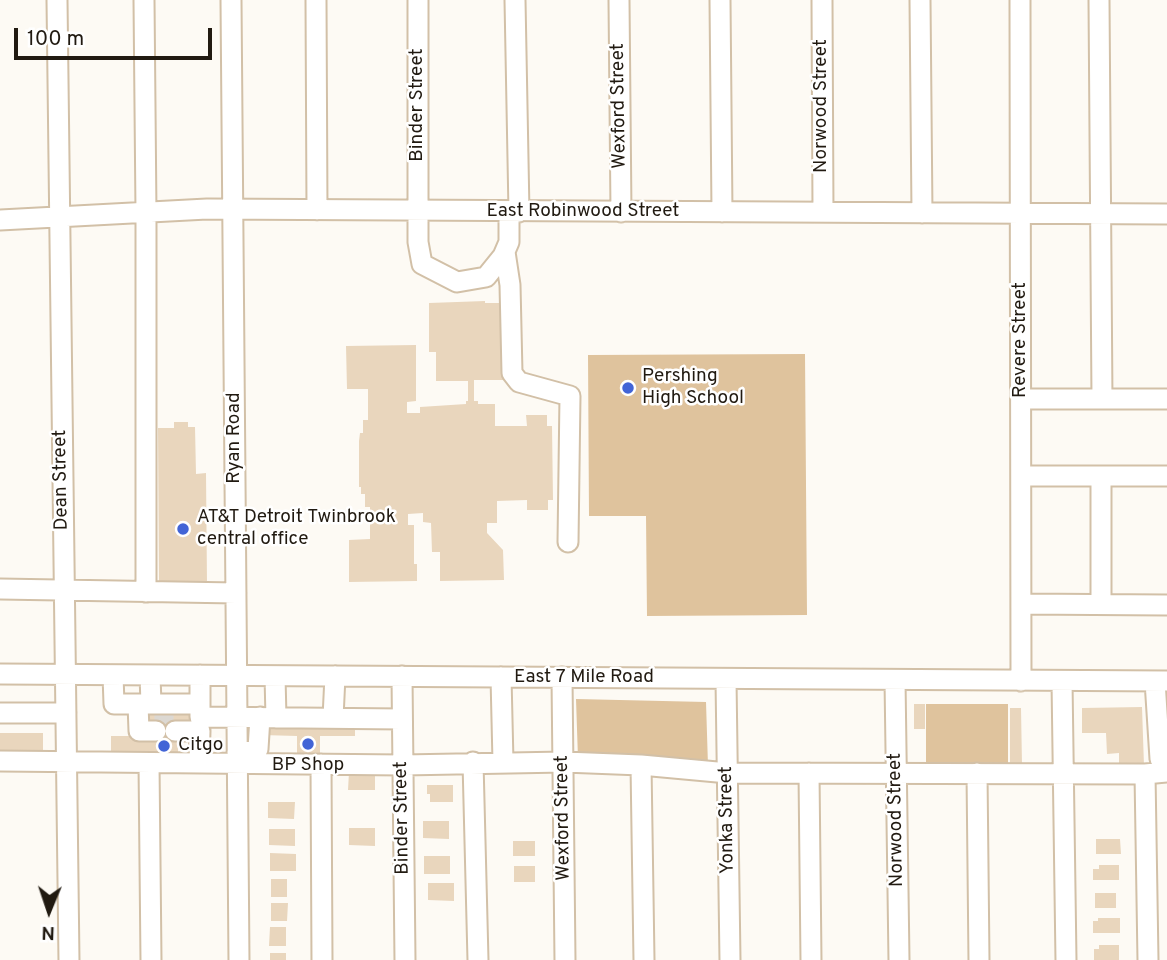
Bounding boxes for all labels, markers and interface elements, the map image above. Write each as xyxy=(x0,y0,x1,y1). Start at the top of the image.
scale bar xyxy=(18,14,215,58)
text: 100 m xyxy=(27,26,84,53)
street label: Norwood Street xyxy=(811,39,833,173)
street label: Wexford Street xyxy=(608,43,632,169)
street label: Binder Street xyxy=(407,48,429,162)
street label: East Robinwood Street xyxy=(486,201,680,223)
street label: Revere Street xyxy=(1010,282,1032,398)
place label: Pershing High School xyxy=(642,366,744,410)
marker: Pershing High School xyxy=(620,380,636,396)
street label: Ryan Road xyxy=(224,392,246,484)
street label: Dean Street xyxy=(50,430,74,530)
place label: AT&T Detroit Twinbrook central office xyxy=(197,507,396,551)
marker: AT&T Detroit Twinbrook central office xyxy=(175,521,191,537)
street label: East 7 Mile Road xyxy=(514,667,654,689)
place label: Citgo xyxy=(178,735,223,757)
marker: BP Shop xyxy=(300,736,316,752)
marker: Citgo xyxy=(156,738,172,754)
street label: Norwood Street xyxy=(884,753,910,887)
place label: BP Shop xyxy=(272,755,344,777)
street label: Wexford Street xyxy=(552,755,576,881)
street label: Binder Street xyxy=(391,761,415,875)
street label: Yonka Street xyxy=(716,766,740,874)
north arrow xyxy=(14,876,84,946)
text: N xyxy=(41,920,56,944)

